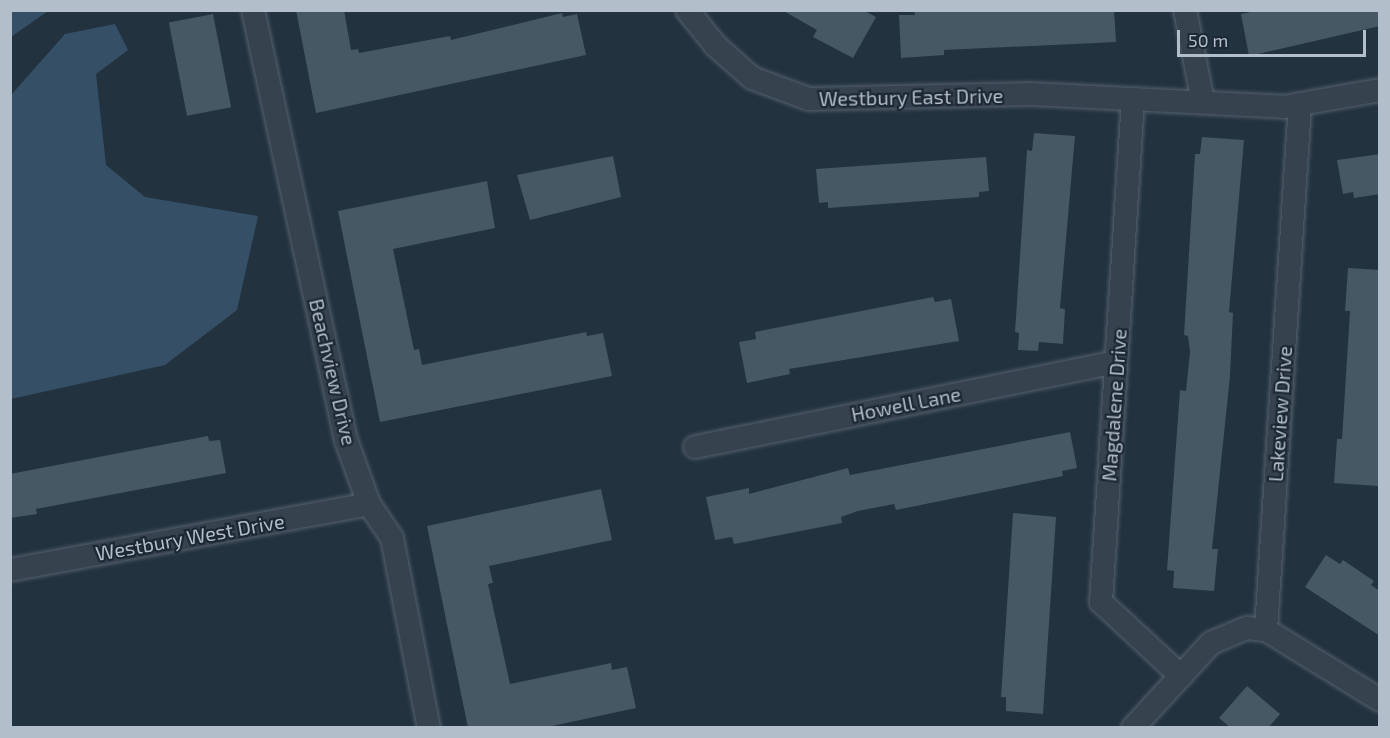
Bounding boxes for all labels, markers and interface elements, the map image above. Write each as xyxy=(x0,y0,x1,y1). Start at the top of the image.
scale bar xyxy=(1180,18,1369,56)
text: 50 m xyxy=(1188,29,1228,51)
street label: Westbury East Drive xyxy=(818,83,1004,111)
street label: Beachview Drive xyxy=(304,296,362,448)
street label: Magdalene Drive xyxy=(1097,328,1131,482)
street label: Lakeview Drive xyxy=(1263,345,1297,483)
street label: Howell Lane xyxy=(849,382,963,426)
street label: Westbury West Drive xyxy=(93,509,287,565)

